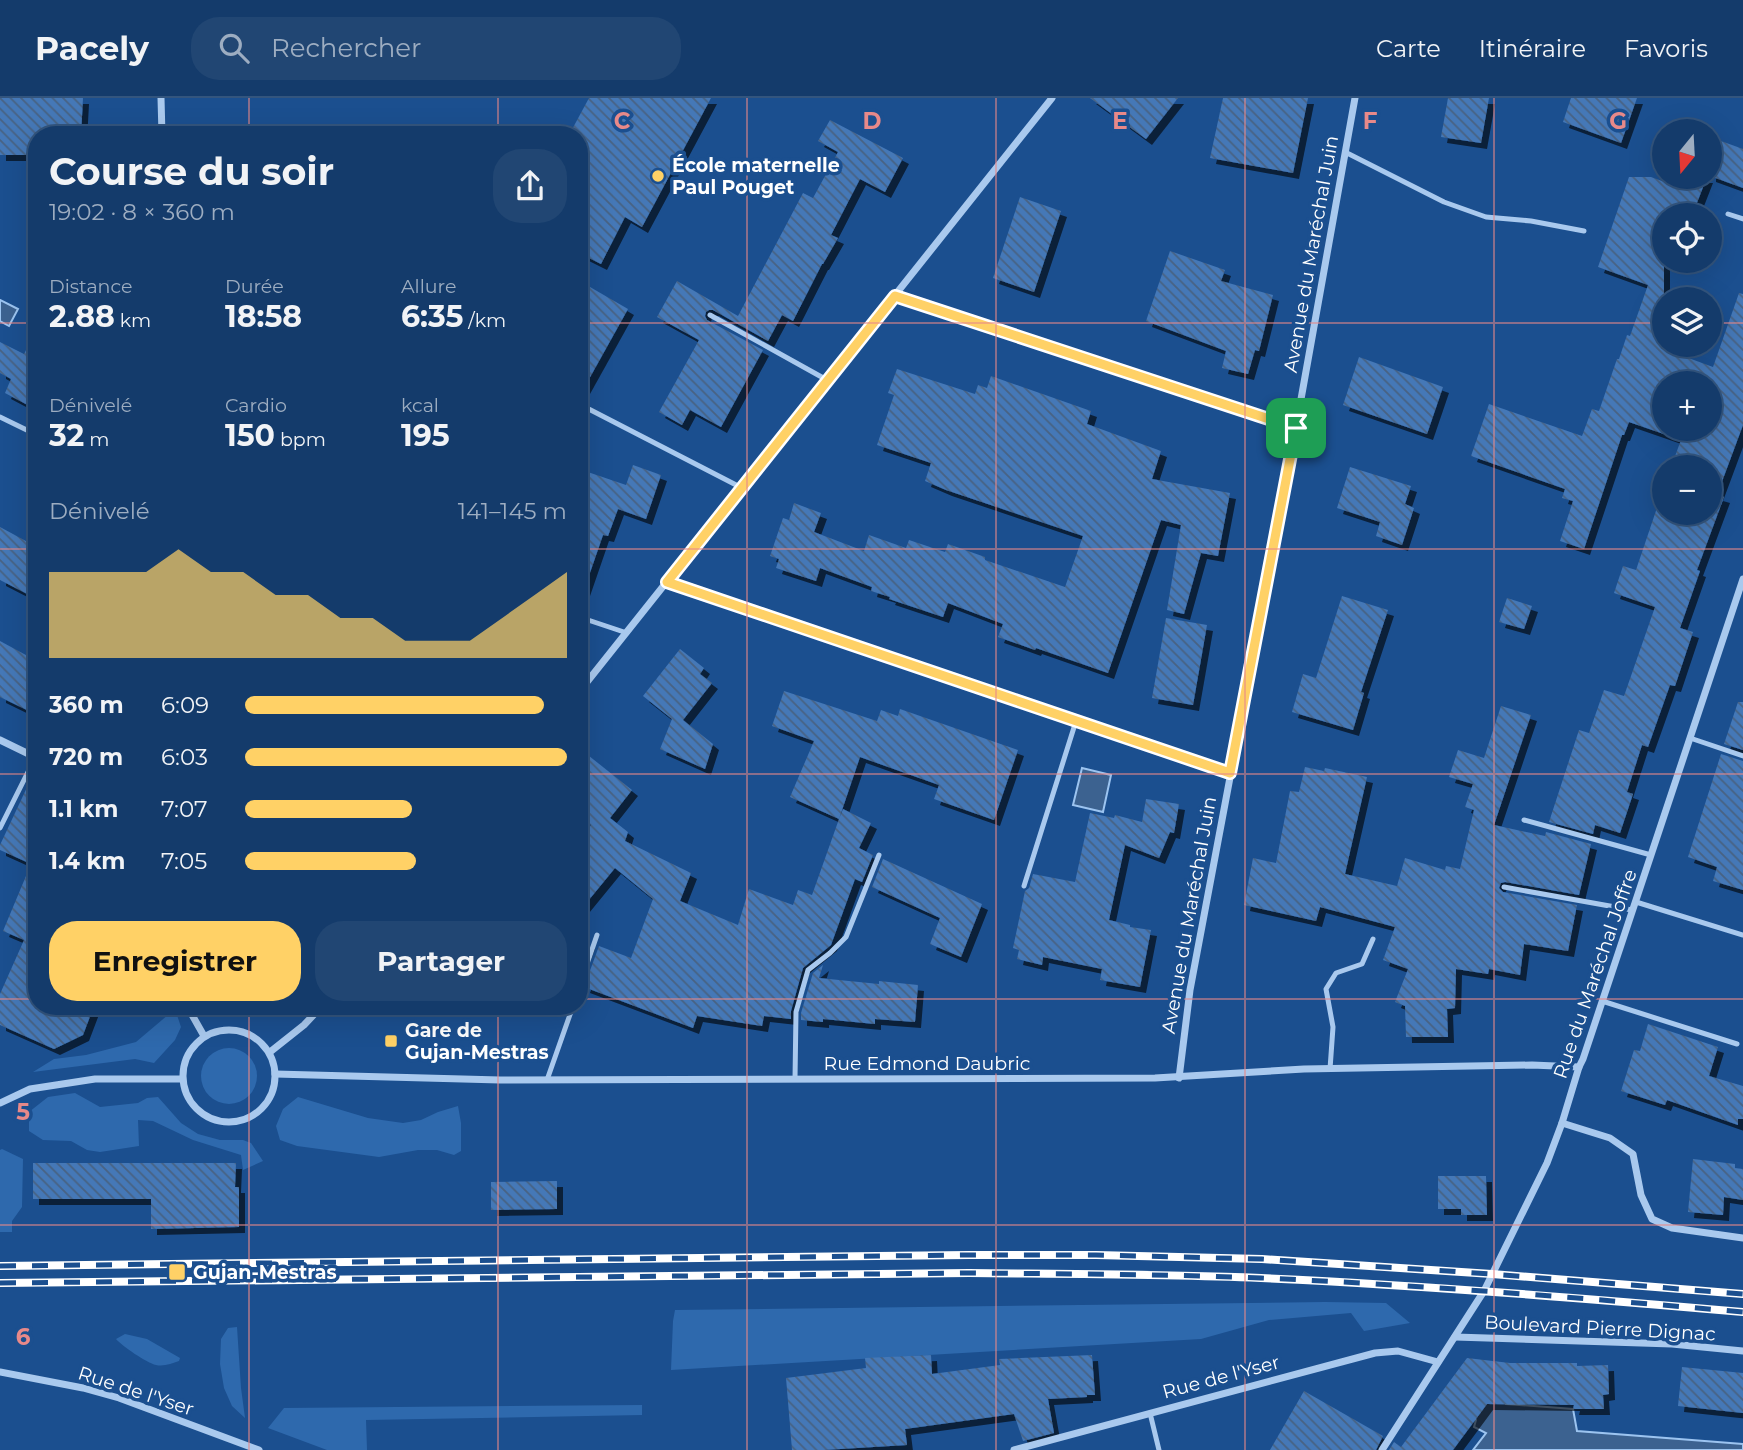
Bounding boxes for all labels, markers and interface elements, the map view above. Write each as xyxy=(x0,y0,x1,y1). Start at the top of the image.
search box xyxy=(191,17,681,80)
text: Pacely xyxy=(35,28,149,68)
icon: search xyxy=(215,29,253,67)
text: Rechercher xyxy=(271,32,421,64)
text: Carte xyxy=(1376,34,1441,63)
text: Itinéraire xyxy=(1479,34,1586,63)
text: Favoris xyxy=(1624,34,1708,63)
text: C xyxy=(614,107,631,135)
text: D xyxy=(863,107,882,135)
text: E xyxy=(1112,107,1128,135)
text: F xyxy=(1363,107,1378,135)
text: G xyxy=(1609,107,1627,135)
north arrow xyxy=(1652,119,1722,189)
map controls xyxy=(1652,119,1722,525)
street label: Avenue du Maréchal Juin xyxy=(1279,134,1343,374)
text: Course du soir xyxy=(49,148,334,195)
button: share xyxy=(493,149,567,223)
place label: École maternelle Paul Pouget xyxy=(672,154,840,199)
marker: École maternelle Paul Pouget xyxy=(650,168,666,184)
text: 19:02 · 8 × 360 m xyxy=(49,198,235,226)
button: locate xyxy=(1652,203,1722,273)
text: Distance xyxy=(49,275,132,298)
text: Durée xyxy=(225,275,284,298)
text: Allure xyxy=(401,275,456,298)
button: layers xyxy=(1652,287,1722,357)
text: 2.88 xyxy=(49,298,115,335)
text: 18:58 xyxy=(225,298,302,335)
text: 6:35 xyxy=(401,298,463,335)
text: km xyxy=(115,309,151,332)
text: /km xyxy=(463,309,506,332)
button: + xyxy=(1652,371,1722,441)
text: Dénivelé xyxy=(49,394,132,417)
text: Cardio xyxy=(225,394,287,417)
text: kcal xyxy=(401,394,439,417)
pin xyxy=(1266,398,1326,458)
icon: arrive xyxy=(1277,409,1315,447)
text: 32 xyxy=(49,417,84,454)
text: 150 xyxy=(225,417,275,454)
text: 195 xyxy=(401,417,450,454)
text: m xyxy=(84,428,109,451)
text: bpm xyxy=(275,428,326,451)
button: − xyxy=(1652,455,1722,525)
text: Dénivelé xyxy=(49,497,150,525)
text: 141–145 m xyxy=(458,497,567,525)
text: 360 m xyxy=(49,691,124,719)
text: 6:09 xyxy=(161,691,209,719)
text: 720 m xyxy=(49,743,123,771)
text: 6:03 xyxy=(161,743,208,771)
text: 1.1 km xyxy=(49,795,118,823)
text: 7:07 xyxy=(161,795,208,823)
street label: Avenue du Maréchal Juin xyxy=(1157,795,1221,1035)
text: 1.4 km xyxy=(49,847,126,875)
text: 7:05 xyxy=(161,847,207,875)
street label: Rue du Maréchal Joffre xyxy=(1548,866,1642,1082)
button: Enregistrer xyxy=(49,921,301,1001)
button: Partager xyxy=(315,921,567,1001)
place label: Gare de Gujan-Mestras xyxy=(405,1019,548,1064)
marker: Gare de Gujan-Mestras xyxy=(383,1033,399,1049)
street label: Rue Edmond Daubric xyxy=(823,1052,1031,1075)
text: 5 xyxy=(16,1098,30,1126)
place label: Gujan-Mestras xyxy=(193,1261,336,1284)
marker: Gujan-Mestras xyxy=(167,1262,187,1282)
street label: Boulevard Pierre Dignac xyxy=(1484,1310,1716,1346)
text: 6 xyxy=(16,1323,31,1351)
street label: Rue de l'Yser xyxy=(1160,1350,1282,1404)
street label: Rue de l'Yser xyxy=(75,1361,197,1421)

